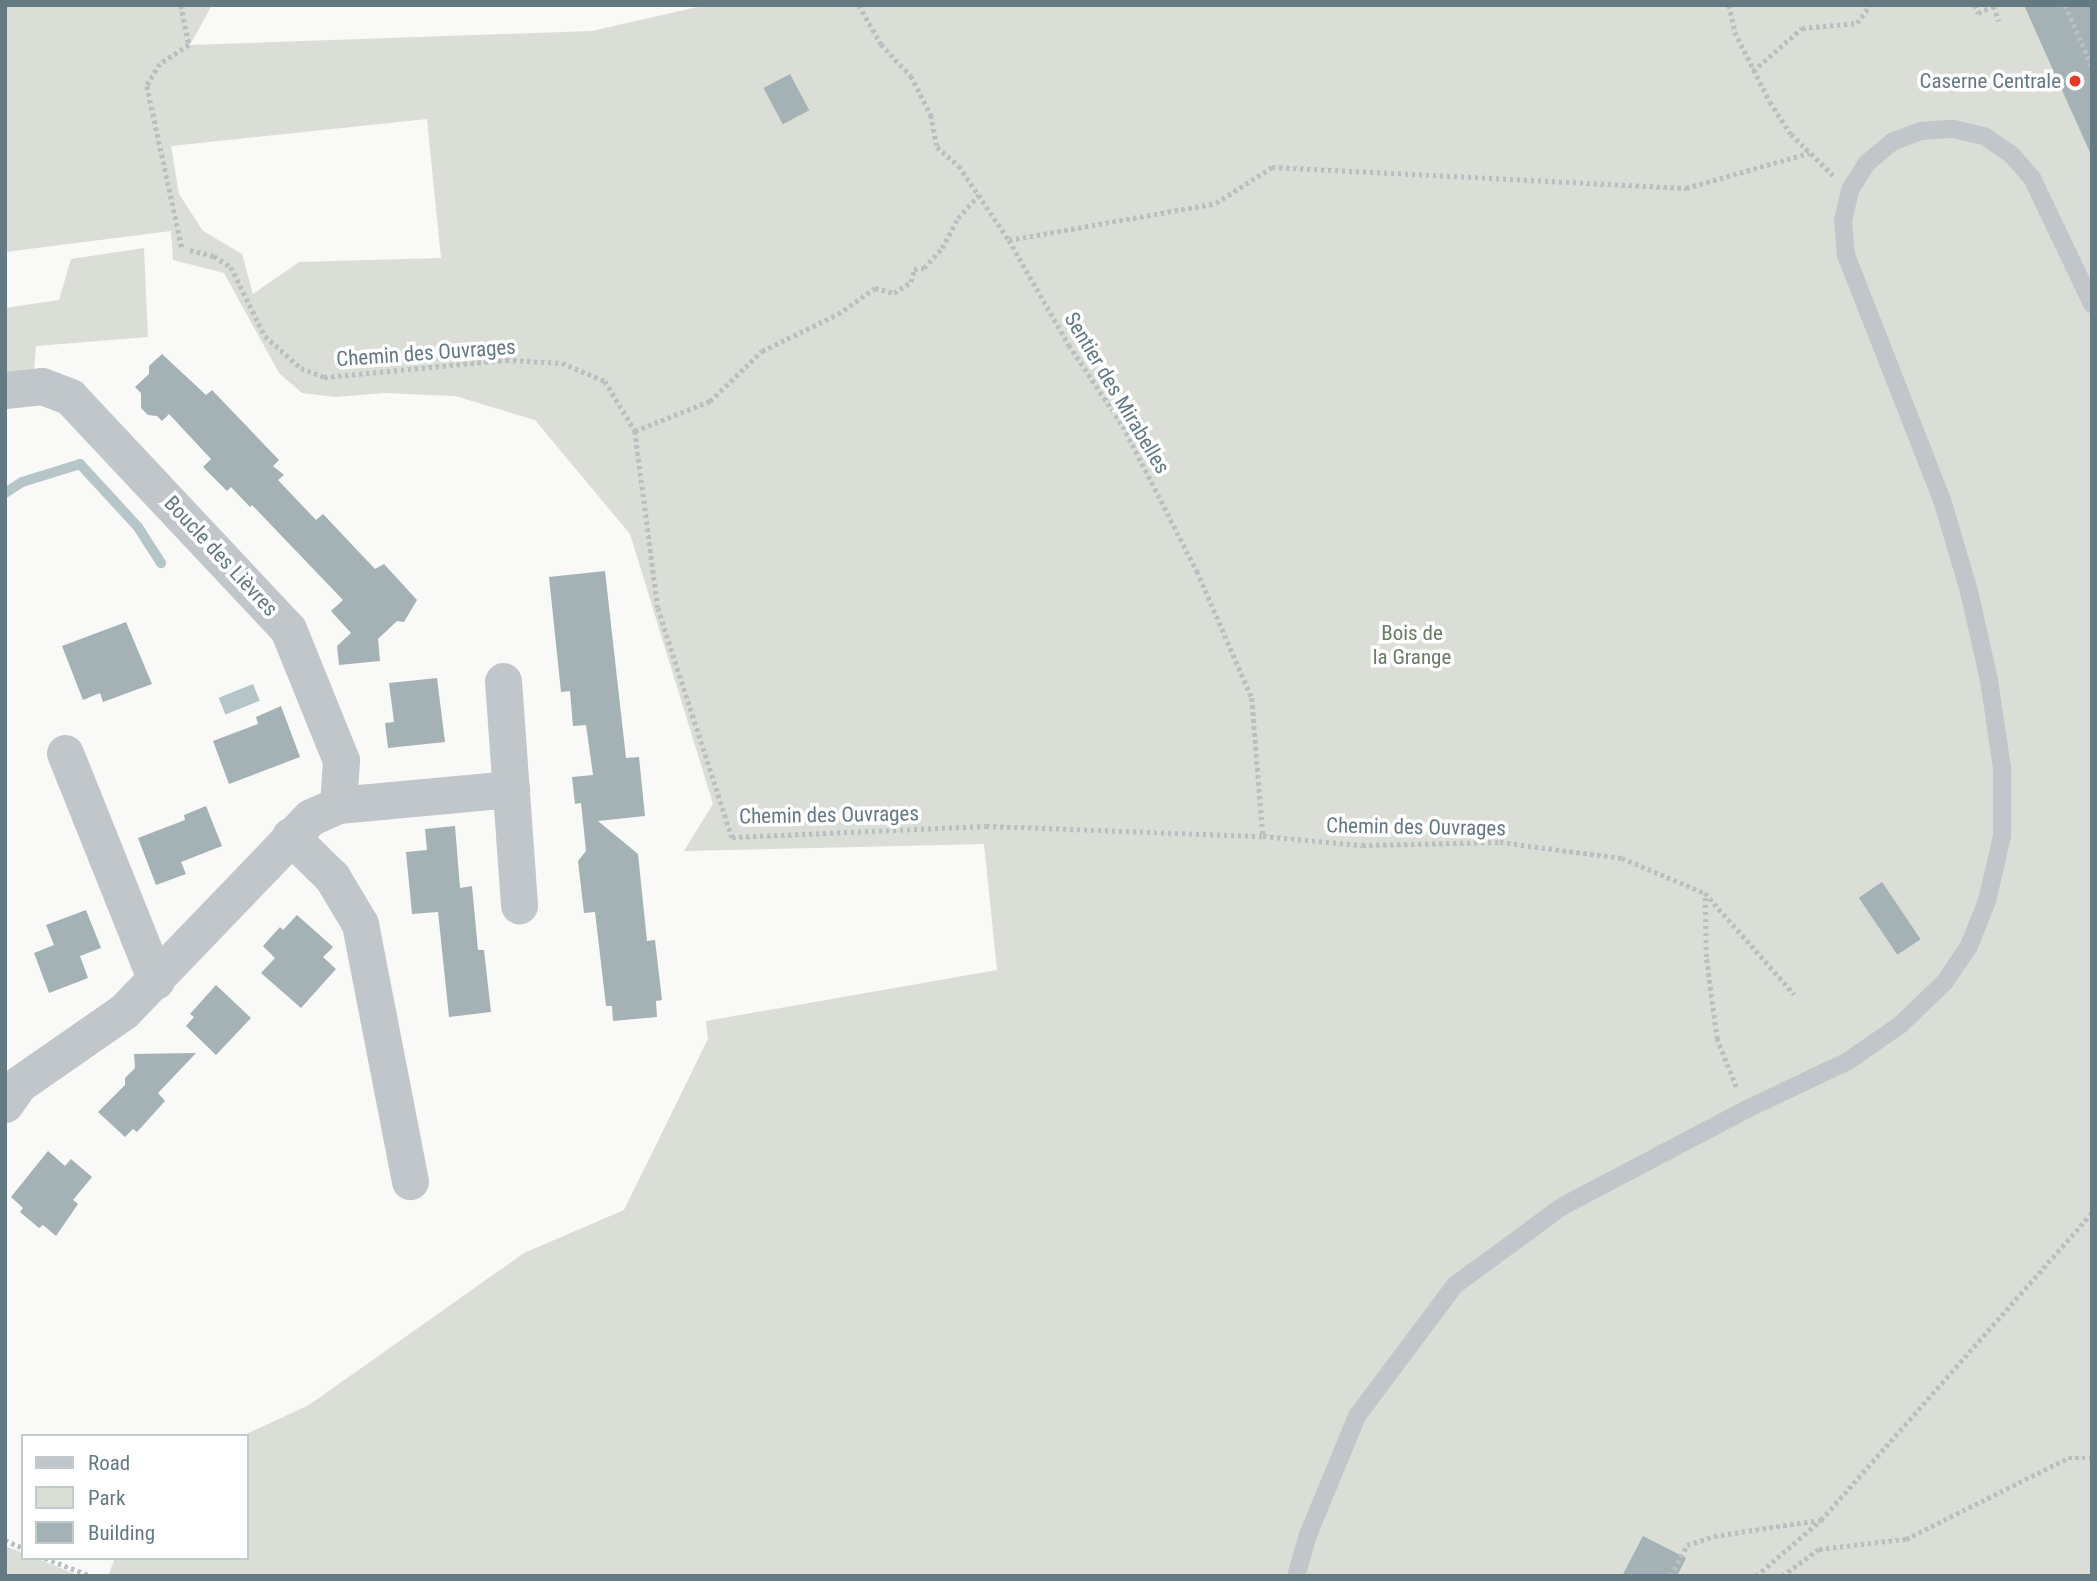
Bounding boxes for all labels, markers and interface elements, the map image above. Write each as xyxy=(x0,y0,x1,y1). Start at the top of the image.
place label: Caserne Centrale xyxy=(1920,68,2061,94)
marker: Caserne Centrale xyxy=(2067,73,2083,89)
street label: Sentier des Mirabelles xyxy=(1059,308,1175,478)
street label: Chemin des Ouvrages xyxy=(335,334,517,372)
street label: Boucle des Lièvres xyxy=(159,491,283,621)
park label: Bois de la Grange xyxy=(1373,620,1451,670)
street label: Chemin des Ouvrages xyxy=(739,801,919,829)
street label: Chemin des Ouvrages xyxy=(1326,813,1506,841)
legend xyxy=(21,1434,248,1560)
text: Road xyxy=(88,1451,130,1475)
text: Park xyxy=(88,1486,125,1510)
text: Building xyxy=(88,1521,155,1545)

